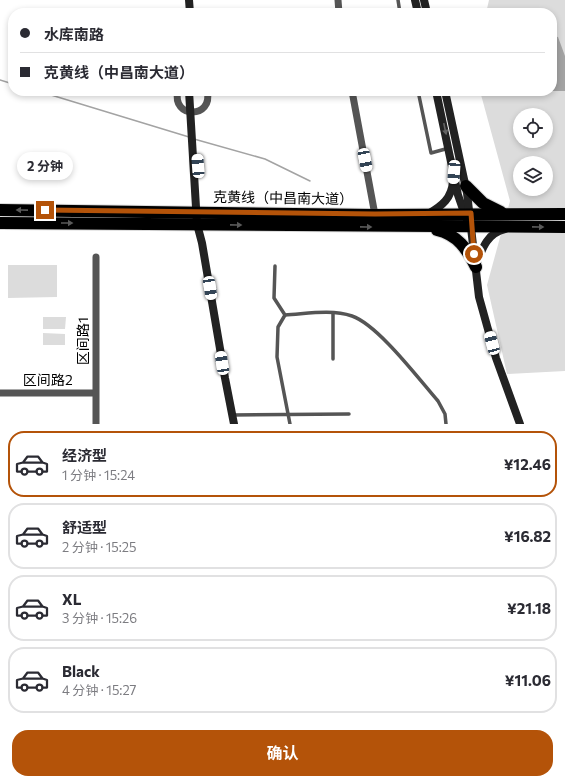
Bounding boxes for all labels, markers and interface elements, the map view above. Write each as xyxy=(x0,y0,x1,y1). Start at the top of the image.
text: 水库南路 xyxy=(44,25,104,43)
text: 克黄线（中昌南大道） xyxy=(44,63,194,81)
map controls xyxy=(513,108,553,196)
button: locate xyxy=(513,108,553,148)
one-way arrow xyxy=(443,123,449,135)
car xyxy=(357,147,373,173)
callout: 2 分钟 xyxy=(17,152,73,180)
car xyxy=(191,154,205,178)
button: layers xyxy=(513,156,553,196)
text: 2 分钟 xyxy=(27,158,63,174)
car xyxy=(447,160,461,184)
street label: 克黄线（中昌南大道） xyxy=(213,188,353,207)
route end xyxy=(36,201,54,219)
one-way arrow xyxy=(15,207,28,213)
one-way arrow xyxy=(61,220,74,226)
one-way arrow xyxy=(230,221,242,228)
one-way arrow xyxy=(360,223,372,230)
one-way arrow xyxy=(532,224,545,230)
route start xyxy=(465,245,483,263)
car xyxy=(202,275,218,301)
street label: 区间路1 xyxy=(74,317,91,365)
car xyxy=(483,330,501,356)
car xyxy=(214,350,230,376)
street label: 区间路2 xyxy=(23,371,73,388)
icon: car xyxy=(14,446,50,482)
text: 经济型 xyxy=(62,446,107,464)
text: ¥12.46 xyxy=(504,455,551,473)
text: 1 分钟 · 15:24 xyxy=(62,467,135,483)
icon: car xyxy=(14,518,50,554)
text: 舒适型 xyxy=(62,518,107,536)
text: ¥16.82 xyxy=(504,527,551,545)
text: 2 分钟 · 15:25 xyxy=(62,539,137,555)
icon: car xyxy=(14,590,50,626)
text: XL xyxy=(62,590,81,608)
text: ¥21.18 xyxy=(507,599,551,617)
text: 3 分钟 · 15:26 xyxy=(62,610,137,626)
icon: car xyxy=(14,662,50,698)
text: Black xyxy=(62,662,100,680)
text: ¥11.06 xyxy=(505,671,551,689)
text: 4 分钟 · 15:27 xyxy=(62,682,136,698)
button: 确认 xyxy=(12,730,553,776)

